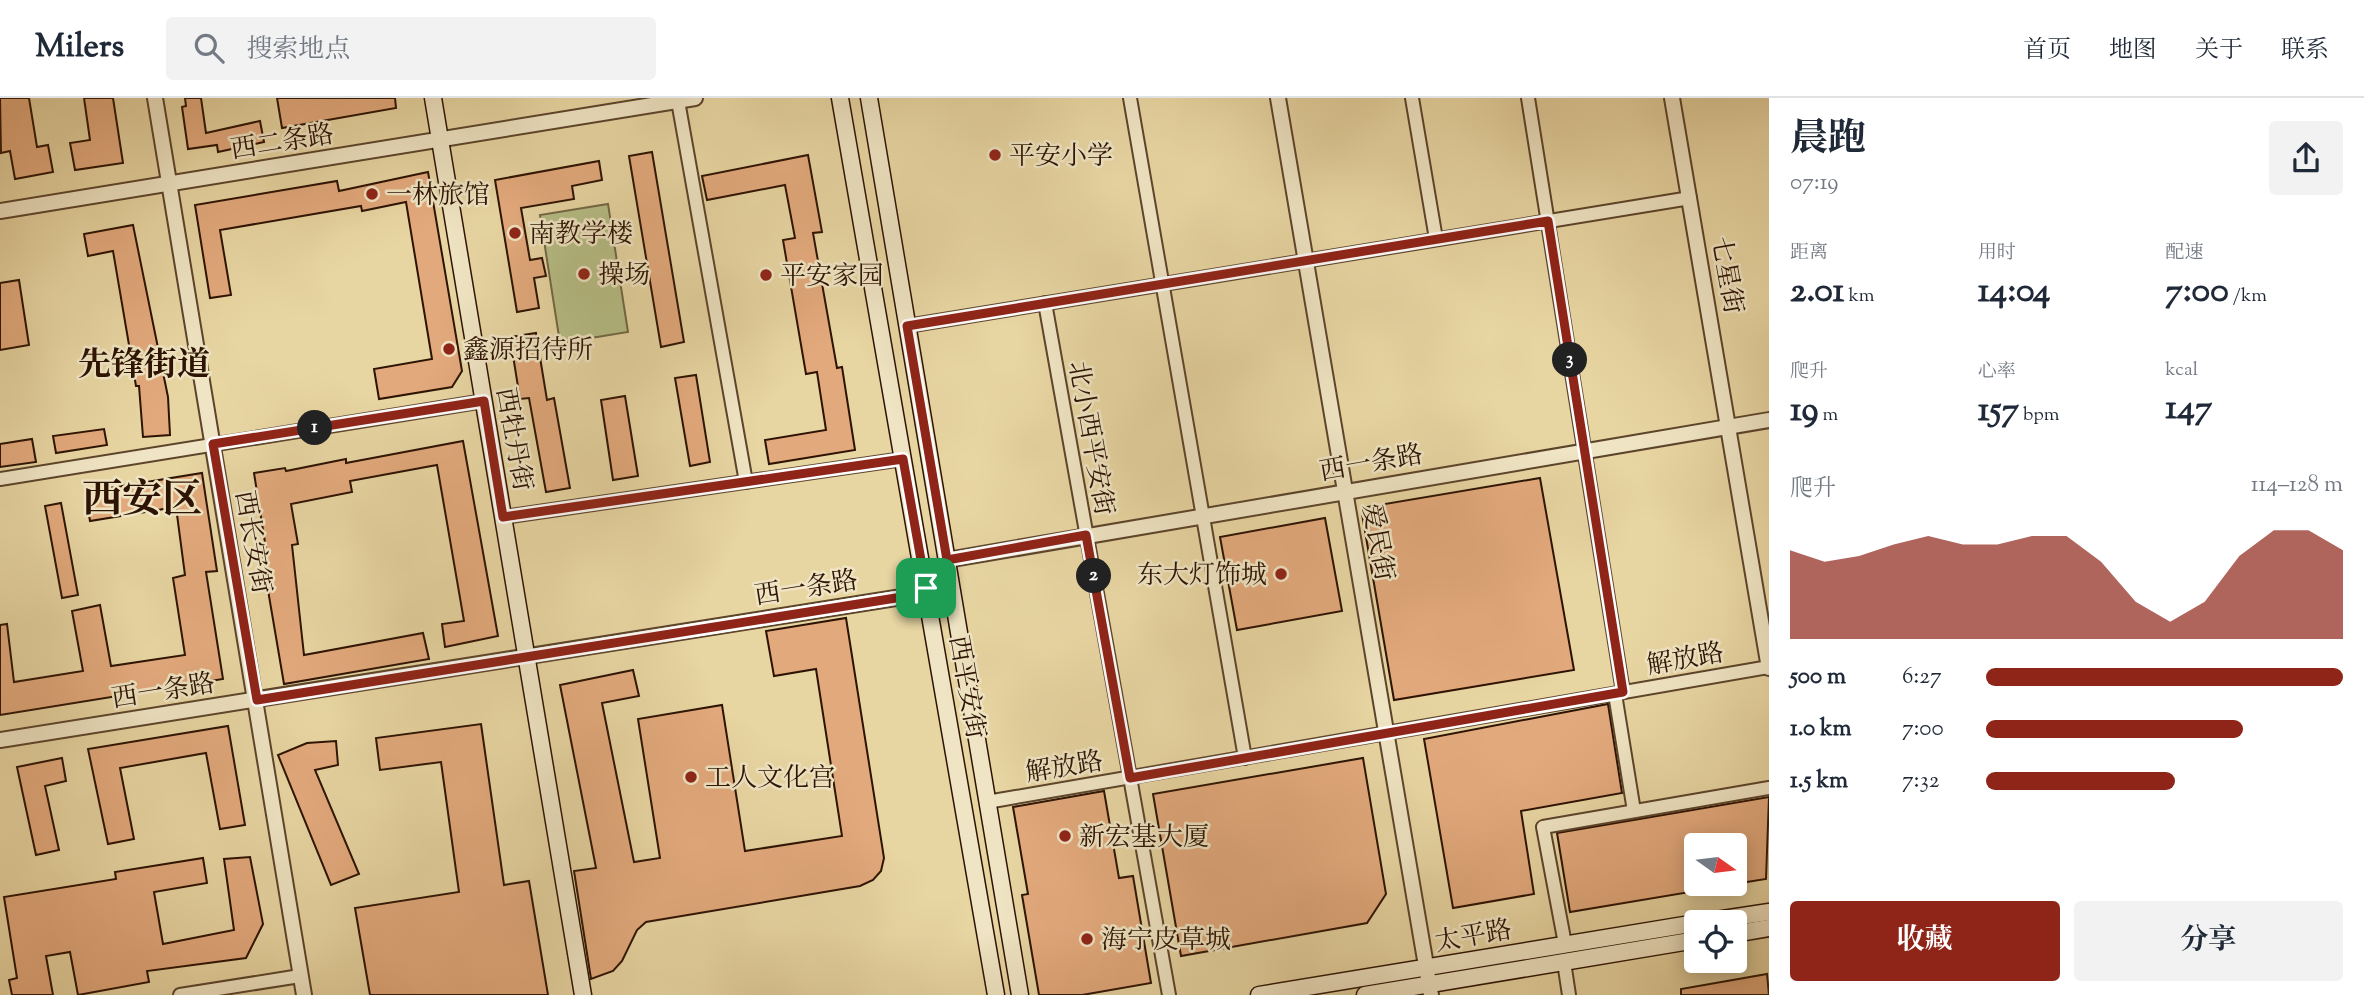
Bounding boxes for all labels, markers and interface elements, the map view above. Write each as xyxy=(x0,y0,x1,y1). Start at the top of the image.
search box xyxy=(166,17,656,80)
text: Milers xyxy=(35,24,124,72)
icon: search xyxy=(190,29,228,67)
text: 搜索地点 xyxy=(246,32,350,69)
text: 首页 xyxy=(2023,34,2071,68)
text: 地图 xyxy=(2109,34,2157,68)
text: 关于 xyxy=(2195,34,2243,68)
text: 联系 xyxy=(2281,34,2329,68)
text: 晨跑 xyxy=(1790,114,1866,168)
street label: 西二条路 xyxy=(228,117,337,170)
button: share xyxy=(2269,121,2343,195)
place label: 平安小学 xyxy=(1009,139,1113,176)
marker: 平安小学 xyxy=(987,147,1003,163)
text: 07:19 xyxy=(1790,167,1838,200)
place label: 一林旅馆 xyxy=(386,178,490,215)
marker: 一林旅馆 xyxy=(364,186,380,202)
place label: 南教学楼 xyxy=(529,217,633,254)
marker: 南教学楼 xyxy=(507,225,523,241)
street label: 七星街 xyxy=(1701,234,1751,317)
text: 距离 xyxy=(1790,240,1828,267)
text: 用时 xyxy=(1978,240,2016,267)
text: 配速 xyxy=(2165,240,2203,267)
place label: 操场 xyxy=(598,258,650,295)
place label: 平安家园 xyxy=(780,259,884,296)
marker: 操场 xyxy=(576,266,592,282)
marker: 平安家园 xyxy=(758,267,774,283)
text: 2.01 xyxy=(1790,267,1844,318)
text: 14:04 xyxy=(1978,267,2050,318)
text: 7:00 xyxy=(2165,267,2229,318)
text: km xyxy=(1844,283,1874,310)
text: /km xyxy=(2229,283,2267,310)
place label: 鑫源招待所 xyxy=(463,333,593,370)
marker: 鑫源招待所 xyxy=(441,341,457,357)
pin: 3 xyxy=(1552,342,1588,378)
district label: 先锋街道 xyxy=(78,343,210,391)
text: 3 xyxy=(1566,346,1573,373)
text: kcal xyxy=(2165,357,2198,384)
street label: 北小西平安街 xyxy=(1058,358,1121,518)
text: 爬升 xyxy=(1790,359,1828,386)
text: 心率 xyxy=(1978,359,2016,386)
text: 147 xyxy=(2165,384,2212,435)
street label: 西牡丹街 xyxy=(485,385,540,494)
text: 19 xyxy=(1790,386,1819,437)
text: 157 xyxy=(1978,386,2019,437)
text: m xyxy=(1819,402,1838,429)
text: bpm xyxy=(2019,402,2060,429)
pin: 1 xyxy=(298,410,332,446)
text: 1 xyxy=(311,414,318,441)
street label: 西一条路 xyxy=(1317,437,1426,492)
text: 114–128 m xyxy=(2251,469,2343,502)
text: 爬升 xyxy=(1790,473,1836,506)
district label: 西安区 xyxy=(82,474,202,531)
street label: 西长安街 xyxy=(224,488,279,597)
street label: 爱民街 xyxy=(1352,501,1402,584)
pin xyxy=(896,558,956,618)
place label: 东大灯饰城 xyxy=(1137,558,1267,595)
pin: 2 xyxy=(1076,559,1112,594)
text: 2 xyxy=(1089,562,1098,589)
street label: 西一条路 xyxy=(752,563,861,616)
marker: 东大灯饰城 xyxy=(1273,566,1289,582)
icon: arrive xyxy=(907,569,945,607)
street label: 西平安街 xyxy=(938,633,993,742)
street label: 解放路 xyxy=(1644,635,1727,685)
text: 500 m xyxy=(1790,661,1846,694)
text: 6:27 xyxy=(1902,661,1941,694)
street label: 西一条路 xyxy=(109,666,218,719)
text: 1.0 km xyxy=(1790,713,1852,746)
text: 7:00 xyxy=(1902,713,1944,746)
street label: 解放路 xyxy=(1023,744,1106,793)
place label: 工人文化宫 xyxy=(705,761,835,798)
text: 1.5 km xyxy=(1790,765,1848,798)
text: 7:32 xyxy=(1902,765,1940,798)
marker: 工人文化宫 xyxy=(683,769,699,785)
place label: 新宏基大厦 xyxy=(1079,820,1209,857)
marker: 新宏基大厦 xyxy=(1057,828,1073,844)
north arrow xyxy=(1684,833,1746,896)
map controls xyxy=(1684,833,1747,973)
button: 收藏 xyxy=(1790,901,2060,981)
button: 分享 xyxy=(2074,901,2343,981)
button: locate xyxy=(1684,910,1747,973)
street label: 太平路 xyxy=(1432,912,1515,962)
place label: 海宁皮草城 xyxy=(1101,923,1231,960)
marker: 海宁皮草城 xyxy=(1079,931,1095,947)

